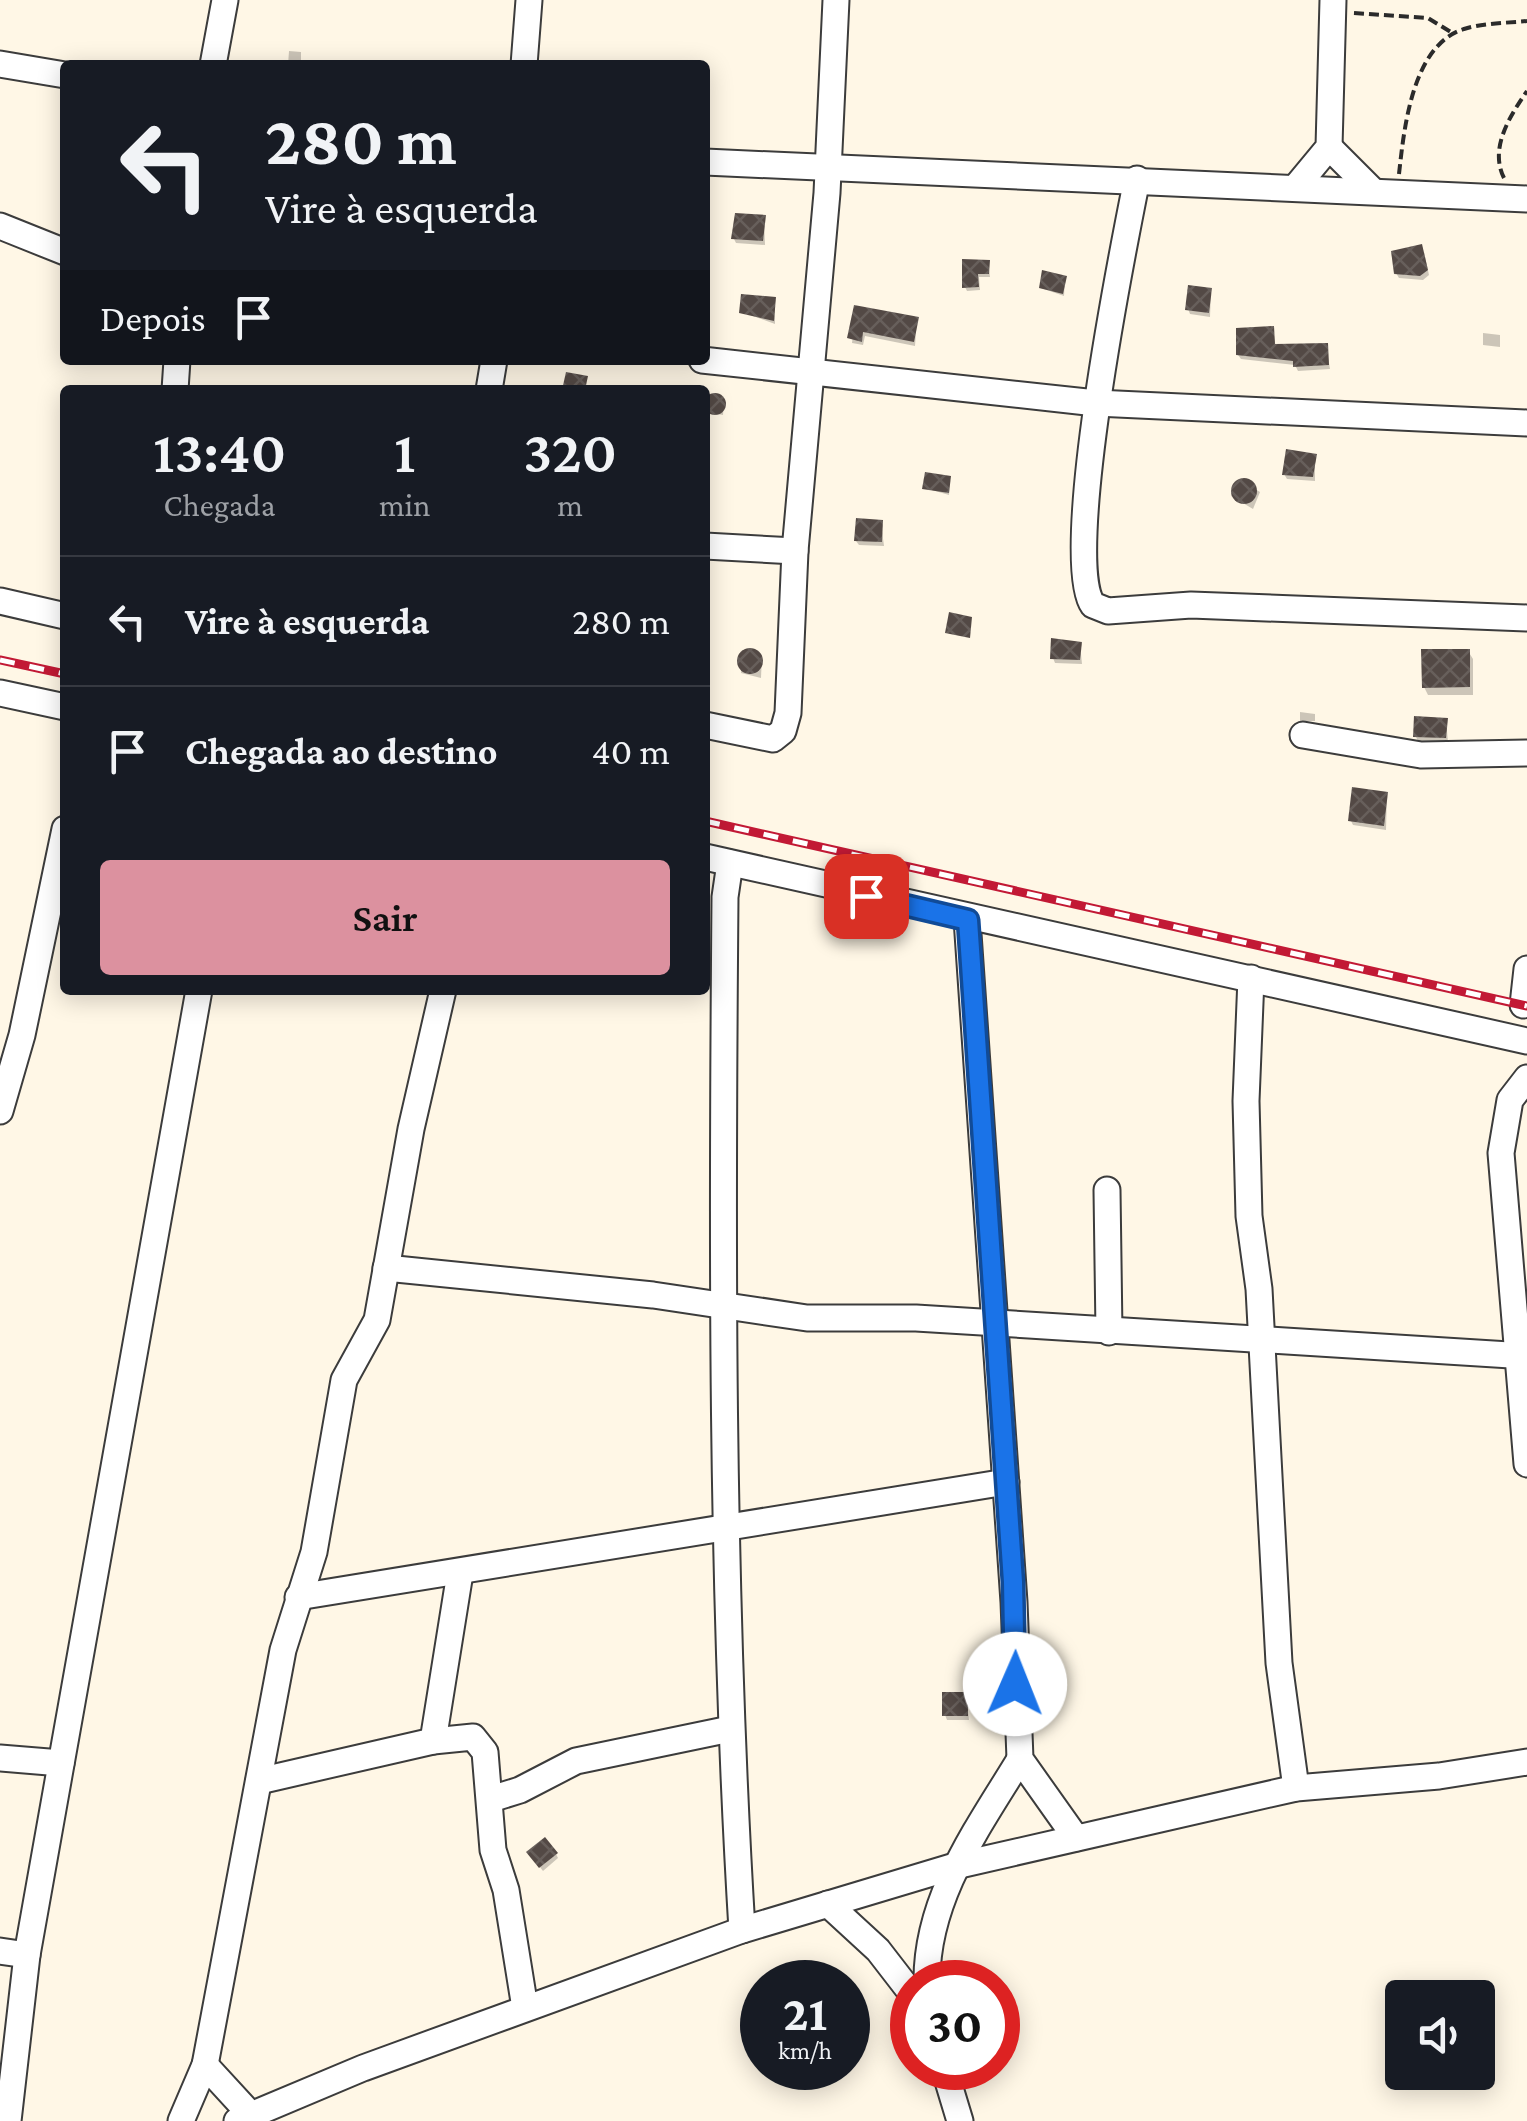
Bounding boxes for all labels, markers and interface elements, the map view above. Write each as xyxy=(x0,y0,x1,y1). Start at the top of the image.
icon: left xyxy=(100,100,230,230)
text: 280 m xyxy=(265,101,457,179)
text: Vire à esquerda xyxy=(265,183,538,233)
icon: arrive xyxy=(226,290,281,345)
text: Depois xyxy=(100,297,206,339)
text: 13:40 xyxy=(153,418,286,485)
text: 1 xyxy=(394,418,415,485)
text: 320 xyxy=(523,418,617,485)
text: Chegada xyxy=(164,487,276,523)
text: min xyxy=(379,487,430,523)
text: m xyxy=(557,487,583,523)
icon: left xyxy=(100,594,155,649)
text: Vire à esquerda xyxy=(185,600,429,642)
text: 280 m xyxy=(572,600,670,642)
icon: arrive xyxy=(100,724,155,779)
text: Chegada ao destino xyxy=(185,730,498,772)
text: 40 m xyxy=(591,730,670,772)
pin xyxy=(824,854,909,939)
button: Sair xyxy=(100,860,670,975)
icon: arrive xyxy=(839,869,894,924)
position arrow xyxy=(963,1632,1067,1736)
speed limit sign: 30 xyxy=(890,1960,1020,2090)
map controls xyxy=(1385,1980,1495,2090)
button: sound xyxy=(1385,1980,1495,2090)
text: 21 xyxy=(783,1985,827,2041)
text: km/h xyxy=(778,2037,832,2064)

